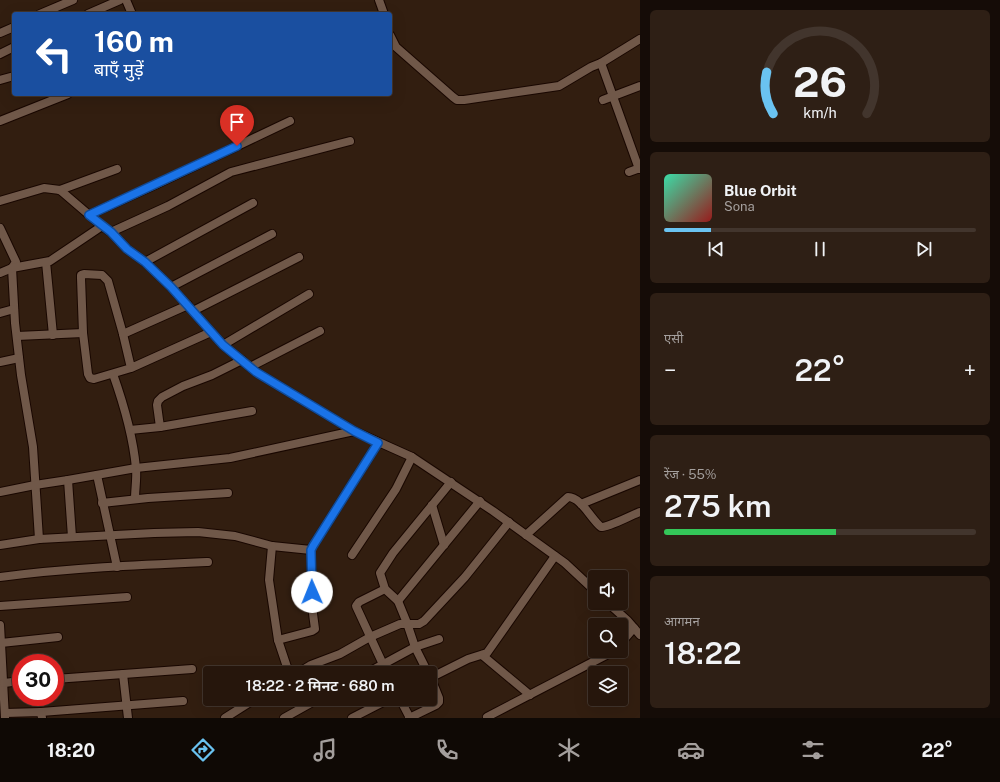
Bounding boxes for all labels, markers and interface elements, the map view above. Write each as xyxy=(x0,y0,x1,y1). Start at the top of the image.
text: 160 m xyxy=(94,25,174,58)
icon: left xyxy=(28,28,80,80)
text: 26 xyxy=(793,57,847,106)
text: बाएँ मुड़ें xyxy=(94,59,144,80)
text: km/h xyxy=(803,103,837,120)
pin xyxy=(220,105,254,146)
icon: arrive xyxy=(226,111,248,133)
text: Blue Orbit xyxy=(724,182,797,199)
text: Sona xyxy=(724,199,755,214)
icon: previous xyxy=(705,238,727,260)
icon: pause xyxy=(809,238,831,260)
icon: next xyxy=(913,238,935,260)
text: एसी xyxy=(664,331,683,346)
text: 22° xyxy=(794,352,846,388)
text: − xyxy=(664,357,676,383)
text: + xyxy=(964,357,976,383)
text: रेंज · 55% xyxy=(664,467,717,482)
text: 275 km xyxy=(664,488,771,524)
map controls xyxy=(588,570,628,706)
button: sound xyxy=(588,570,628,610)
position arrow xyxy=(291,571,333,613)
text: आगमन xyxy=(664,614,700,629)
button: search xyxy=(588,618,628,658)
text: 18:22 xyxy=(664,635,742,671)
speed limit sign: 30 xyxy=(12,654,64,706)
button: layers xyxy=(588,666,628,706)
text: 18:22 · 2 मिनट · 680 m xyxy=(246,677,394,694)
icon: directions xyxy=(189,736,217,764)
icon: music xyxy=(311,736,339,764)
icon: phone xyxy=(433,736,461,764)
icon: climate xyxy=(555,736,583,764)
icon: car xyxy=(677,736,705,764)
icon: filters xyxy=(799,736,827,764)
text: 18:20 xyxy=(47,740,95,761)
text: 22° xyxy=(922,740,953,761)

